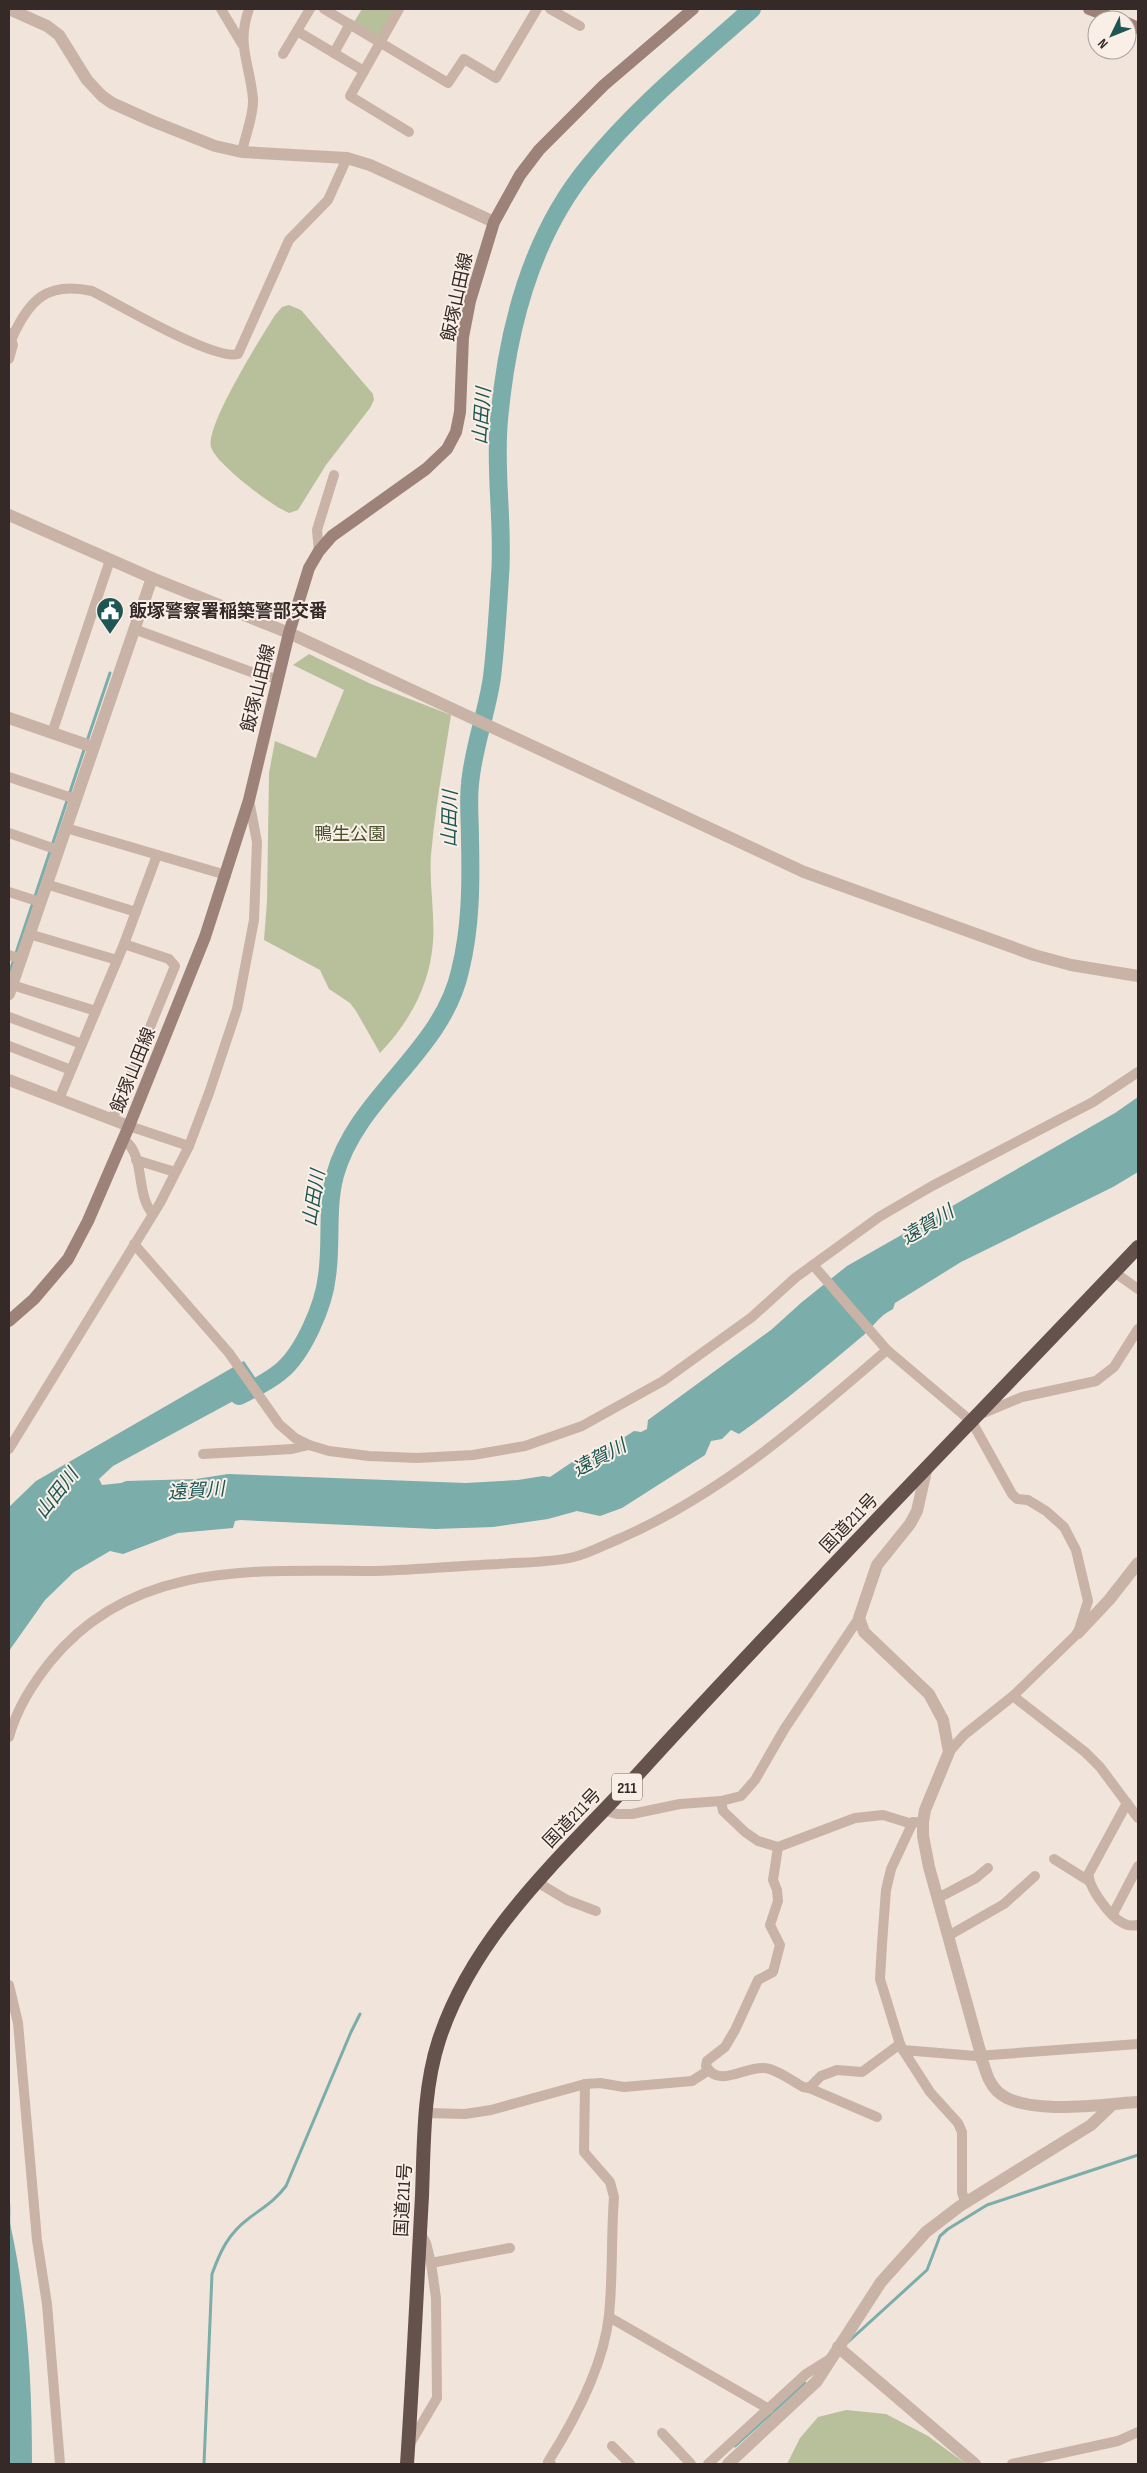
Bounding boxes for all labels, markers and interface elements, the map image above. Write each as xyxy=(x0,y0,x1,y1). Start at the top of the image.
north arrow xyxy=(1087,10,1137,60)
text: N xyxy=(1094,35,1112,52)
street label: 飯塚山田線 xyxy=(438,251,477,343)
water label: 山田川 xyxy=(469,385,496,445)
public building icon: 飯塚警察署稲築警部交番 xyxy=(95,596,125,635)
place label: 飯塚警察署稲築警部交番 xyxy=(129,601,327,622)
street label: 飯塚山田線 xyxy=(237,642,280,734)
water label: 山田川 xyxy=(439,788,463,848)
park label: 鴨生公園 xyxy=(314,824,386,845)
street label: 飯塚山田線 xyxy=(107,1025,160,1116)
water label: 山田川 xyxy=(299,1166,331,1228)
water label: 遠賀川 xyxy=(897,1200,960,1250)
water label: 遠賀川 xyxy=(569,1434,632,1482)
water label: 山田川 xyxy=(31,1463,85,1523)
water label: 遠賀川 xyxy=(167,1478,227,1505)
street label: 国道211号 xyxy=(816,1489,883,1557)
road number: 211 xyxy=(612,1774,642,1800)
street label: 国道211号 xyxy=(539,1784,606,1852)
street label: 国道211号 xyxy=(391,2162,416,2238)

